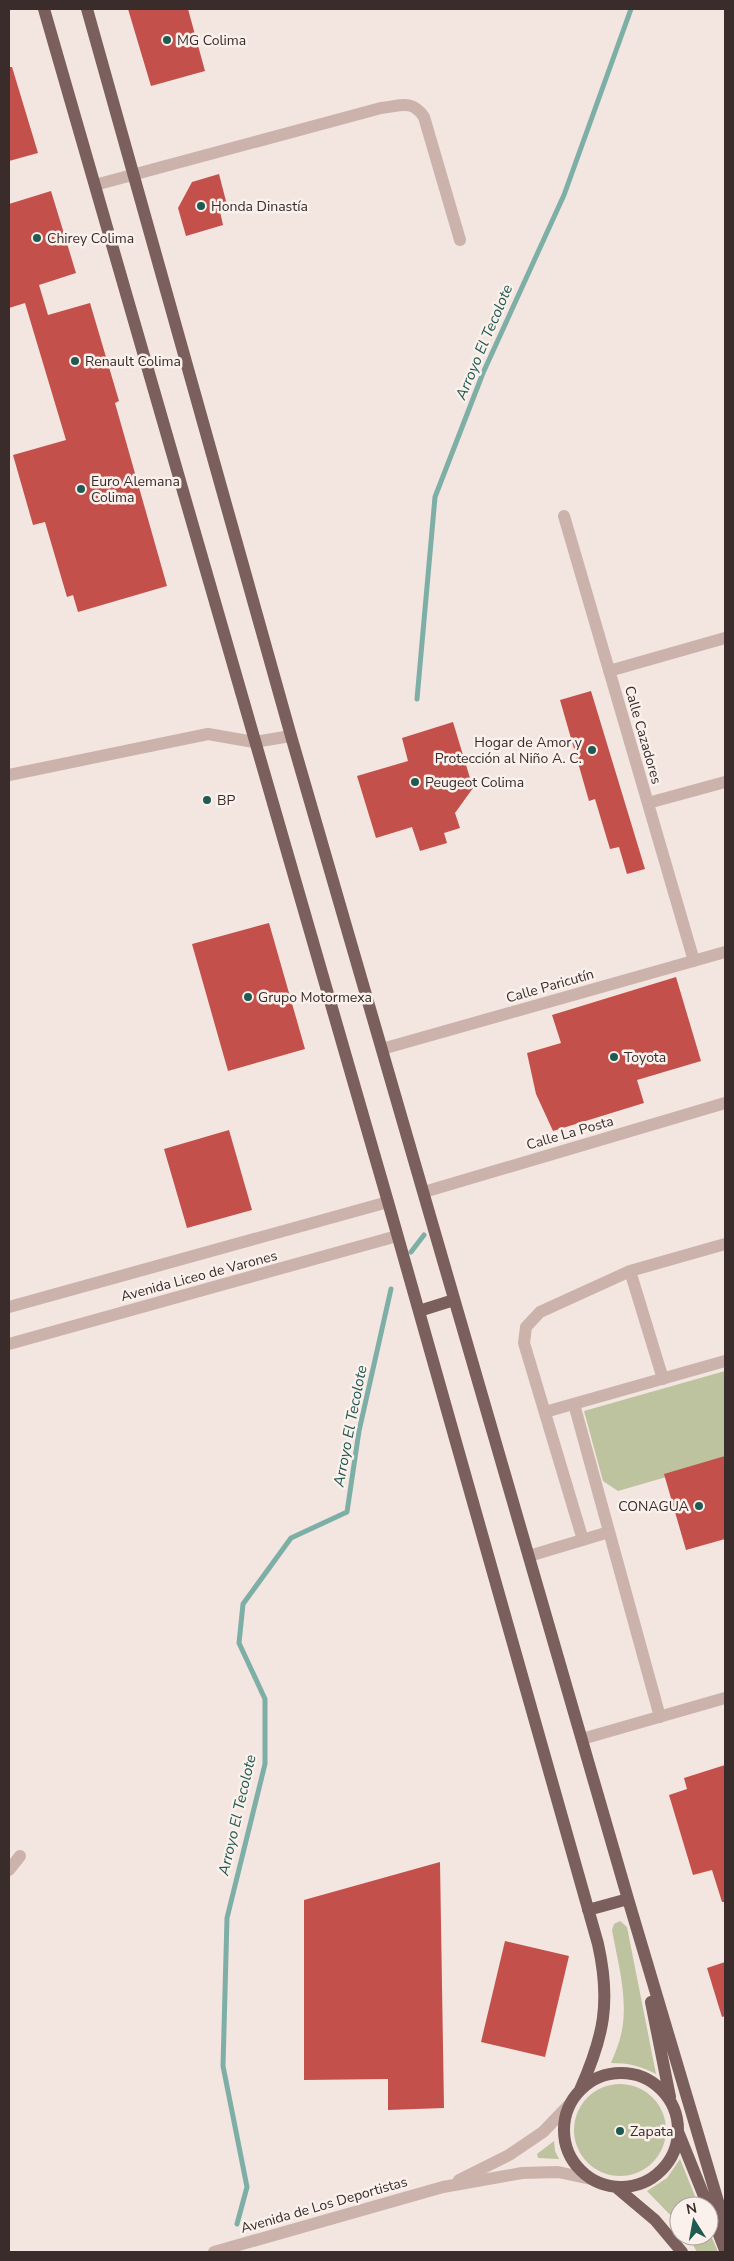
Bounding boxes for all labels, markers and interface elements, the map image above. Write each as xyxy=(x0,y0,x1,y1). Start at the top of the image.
place label: MG Colima xyxy=(177,31,246,50)
marker: MG Colima xyxy=(161,34,173,46)
place label: Honda Dinastía xyxy=(211,197,308,216)
marker: Honda Dinastía xyxy=(195,200,207,212)
place label: Chirey Colima xyxy=(47,229,134,248)
marker: Chirey Colima xyxy=(31,232,43,244)
water label: Arroyo El Tecolote xyxy=(450,281,517,404)
place label: Renault Colima xyxy=(85,352,181,371)
marker: Renault Colima xyxy=(69,355,81,367)
place label: Euro Alemana Colima xyxy=(91,472,180,507)
marker: Euro Alemana Colima xyxy=(75,483,87,495)
street label: Calle Cazadores xyxy=(620,684,666,787)
place label: Hogar de Amor y Protección al Niño A. C. xyxy=(435,733,583,768)
marker: Hogar de Amor y Protección al Niño A. C. xyxy=(586,744,598,756)
place label: Peugeot Colima xyxy=(425,773,524,792)
marker: Peugeot Colima xyxy=(409,776,421,788)
place label: BP xyxy=(217,791,235,810)
marker: BP xyxy=(201,794,213,806)
street label: Calle Paricutín xyxy=(504,964,596,1008)
place label: Grupo Motormexa xyxy=(258,988,372,1007)
marker: Grupo Motormexa xyxy=(242,991,254,1003)
place label: Toyota xyxy=(624,1048,666,1067)
marker: Toyota xyxy=(608,1051,620,1063)
street label: Calle La Posta xyxy=(524,1111,616,1155)
street label: Avenida Liceo de Varones xyxy=(119,1246,280,1306)
water label: Arroyo El Tecolote xyxy=(328,1363,372,1489)
place label: CONAGUA xyxy=(618,1497,689,1516)
marker: CONAGUA xyxy=(693,1500,705,1512)
water label: Arroyo El Tecolote xyxy=(213,1753,261,1878)
place label: Zapata xyxy=(630,2122,673,2141)
marker: Zapata xyxy=(614,2125,626,2137)
street label: Avenida de Los Deportistas xyxy=(238,2172,410,2238)
north arrow xyxy=(669,2196,719,2246)
text: N xyxy=(685,2198,699,2219)

